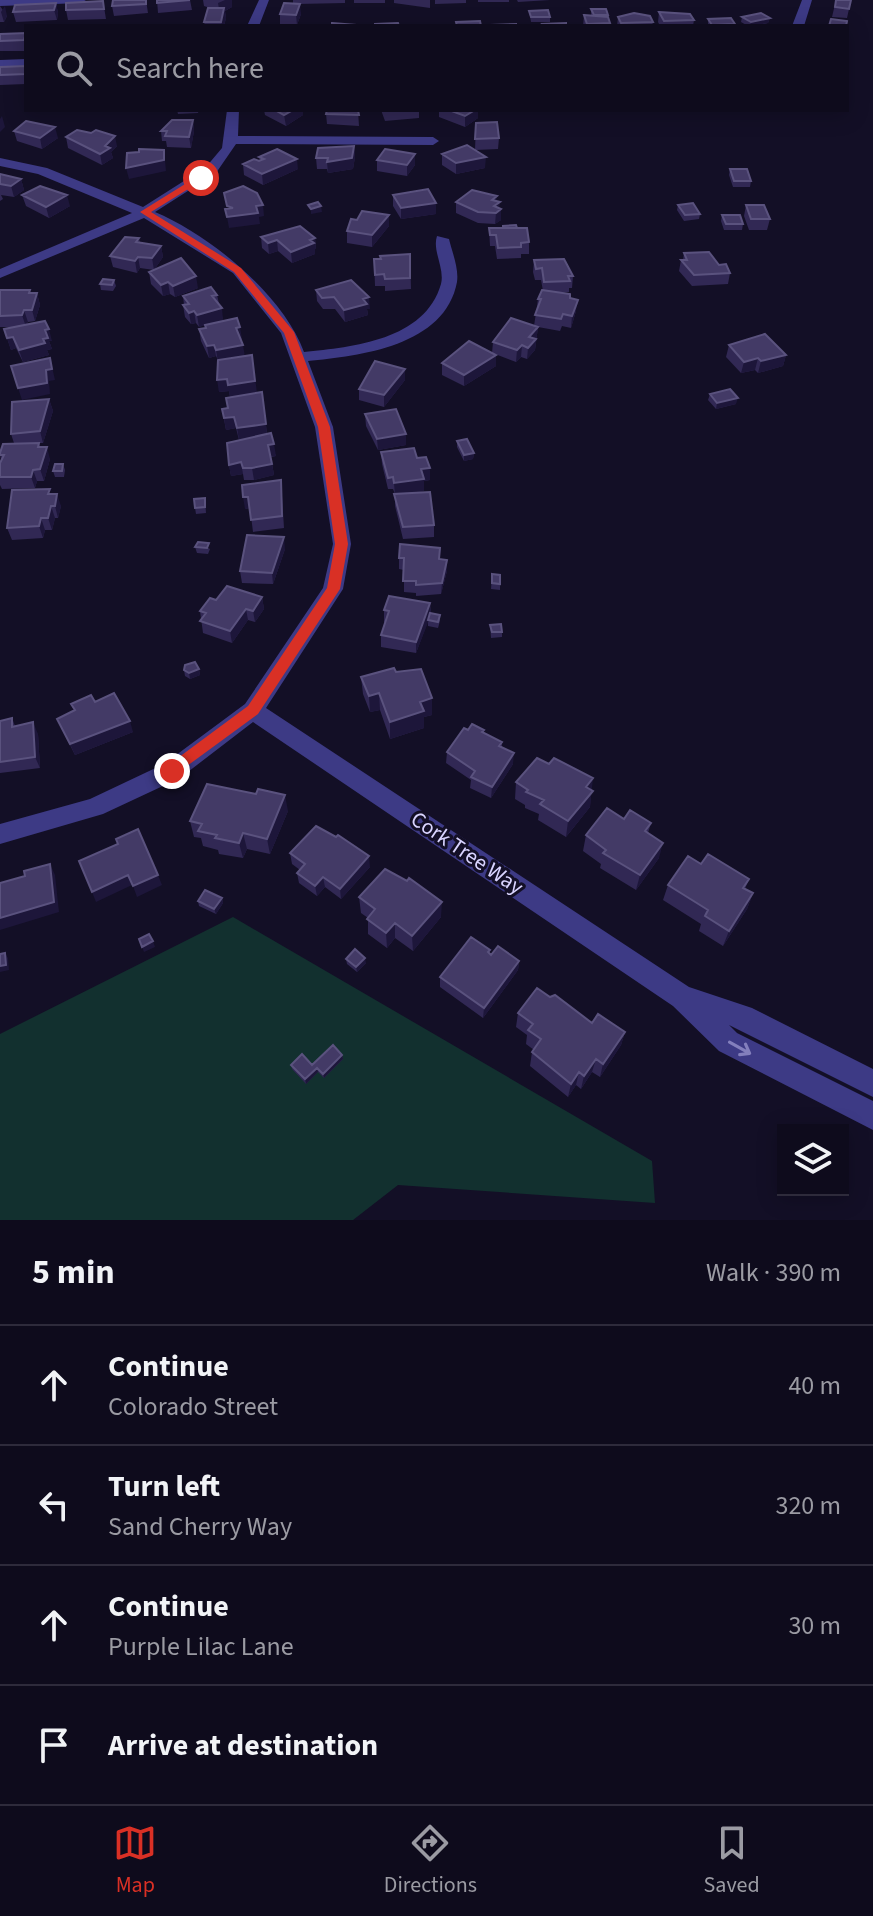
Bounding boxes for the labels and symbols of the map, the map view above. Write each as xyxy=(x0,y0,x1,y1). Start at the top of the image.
route start xyxy=(183,160,219,196)
route end xyxy=(154,753,190,789)
street label: Cork Tree Way xyxy=(404,803,530,903)
one-way arrow xyxy=(728,1041,751,1057)

